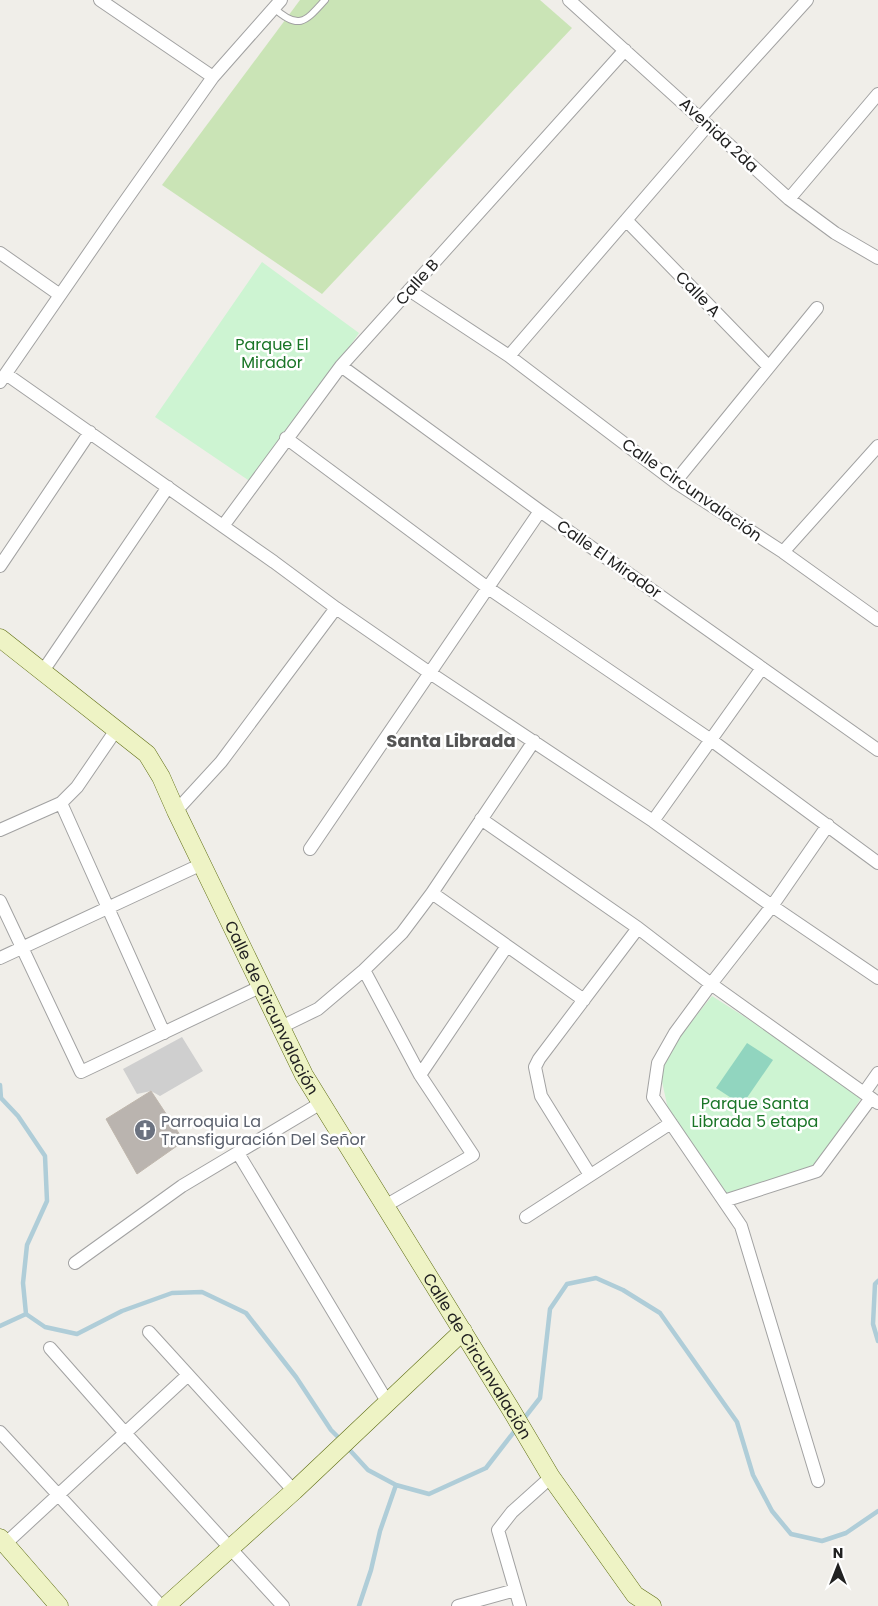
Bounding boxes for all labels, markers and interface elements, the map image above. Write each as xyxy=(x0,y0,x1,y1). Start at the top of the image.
street label: Avenida 2da xyxy=(674,92,764,178)
street label: Calle B xyxy=(390,254,444,310)
street label: Calle A xyxy=(670,266,726,322)
park label: Parque El Mirador xyxy=(235,333,309,374)
street label: Calle Circunvalación xyxy=(617,433,767,547)
street label: Calle El Mirador xyxy=(552,514,666,604)
district label: Santa Librada xyxy=(386,728,516,753)
street label: Calle de Circunvalación xyxy=(219,917,325,1099)
park label: Parque Santa Librada 5 etapa xyxy=(692,1092,818,1133)
place label: Parroquia La Transfiguración Del Señor xyxy=(161,1110,366,1151)
church icon: Parroquia La Transfiguración Del Señor xyxy=(133,1118,157,1142)
street label: Calle de Circunvalación xyxy=(418,1268,537,1443)
north arrow xyxy=(813,1541,863,1591)
text: N xyxy=(833,1543,843,1563)

